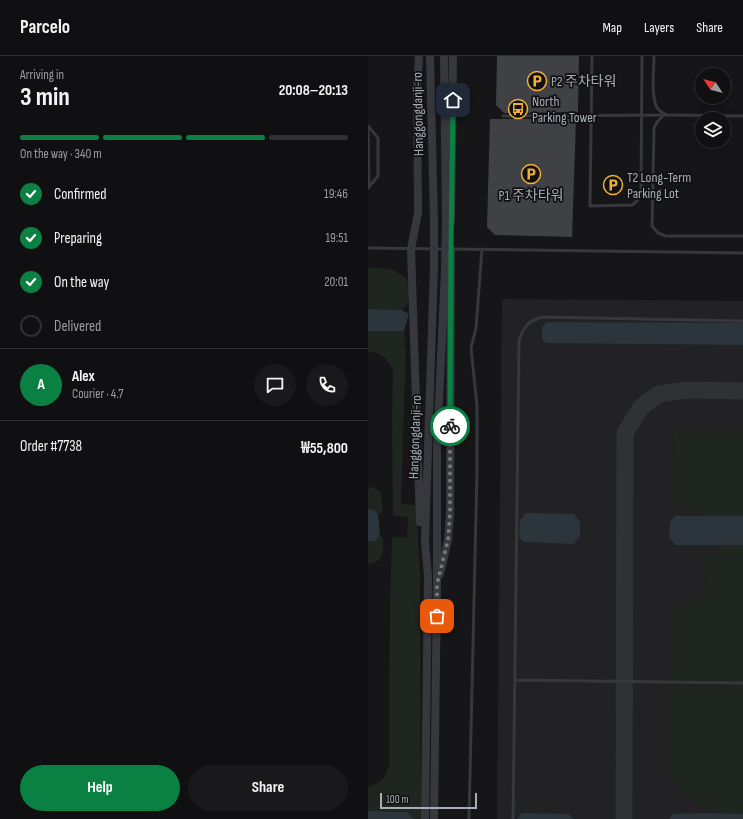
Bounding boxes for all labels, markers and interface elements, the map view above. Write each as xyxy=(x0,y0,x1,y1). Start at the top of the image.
text: Parcelo xyxy=(20,16,70,39)
text: Map xyxy=(602,19,622,36)
text: Layers xyxy=(644,19,674,36)
text: Share xyxy=(696,19,723,36)
text: Arriving in xyxy=(20,67,64,83)
north arrow xyxy=(695,68,731,104)
map controls xyxy=(695,68,731,148)
parking icon: P2 주차타워 xyxy=(526,70,548,92)
street label: Hanggongdanji-ro xyxy=(409,72,427,156)
place label: P2 주차타워 xyxy=(551,73,616,90)
text: 20:08–20:13 xyxy=(279,81,348,100)
text: 3 min xyxy=(20,82,70,113)
pin xyxy=(436,83,470,117)
icon: home xyxy=(442,89,464,111)
place label: North Parking Tower xyxy=(532,93,597,126)
bus stop icon: North Parking Tower xyxy=(507,98,529,120)
button: layers xyxy=(695,112,731,148)
text: On the way · 340 m xyxy=(20,146,102,162)
parking icon: P1 주차타워 xyxy=(520,163,542,185)
place label: T2 Long-Term Parking Lot xyxy=(627,169,691,202)
parking icon: T2 Long-Term Parking Lot xyxy=(602,174,624,196)
icon: check xyxy=(20,183,42,205)
text: Confirmed xyxy=(54,185,107,204)
text: 19:46 xyxy=(324,186,348,202)
place label: P1 주차타워 xyxy=(499,187,563,204)
icon: check xyxy=(20,227,42,249)
text: Preparing xyxy=(54,229,102,248)
text: 19:51 xyxy=(325,230,348,246)
icon: check xyxy=(20,271,42,293)
text: On the way xyxy=(54,273,109,292)
text: 20:01 xyxy=(324,274,348,290)
text: Delivered xyxy=(54,317,101,336)
button: chat xyxy=(254,364,296,406)
button: phone xyxy=(306,364,348,406)
text: Alex xyxy=(72,367,95,386)
text: A xyxy=(37,375,45,394)
text: Courier · 4.7 xyxy=(72,386,124,402)
street label: Hanggongdanji-ro xyxy=(405,395,425,479)
courier xyxy=(430,406,470,446)
icon: bike xyxy=(439,415,461,437)
text: Order #7738 xyxy=(20,437,82,456)
text: ₩55,800 xyxy=(301,439,348,458)
pin xyxy=(420,599,454,633)
icon: bag xyxy=(426,605,448,627)
button: Help xyxy=(20,765,180,811)
button: Share xyxy=(188,765,348,811)
scale bar xyxy=(380,791,477,810)
text: 100 m xyxy=(386,793,408,806)

